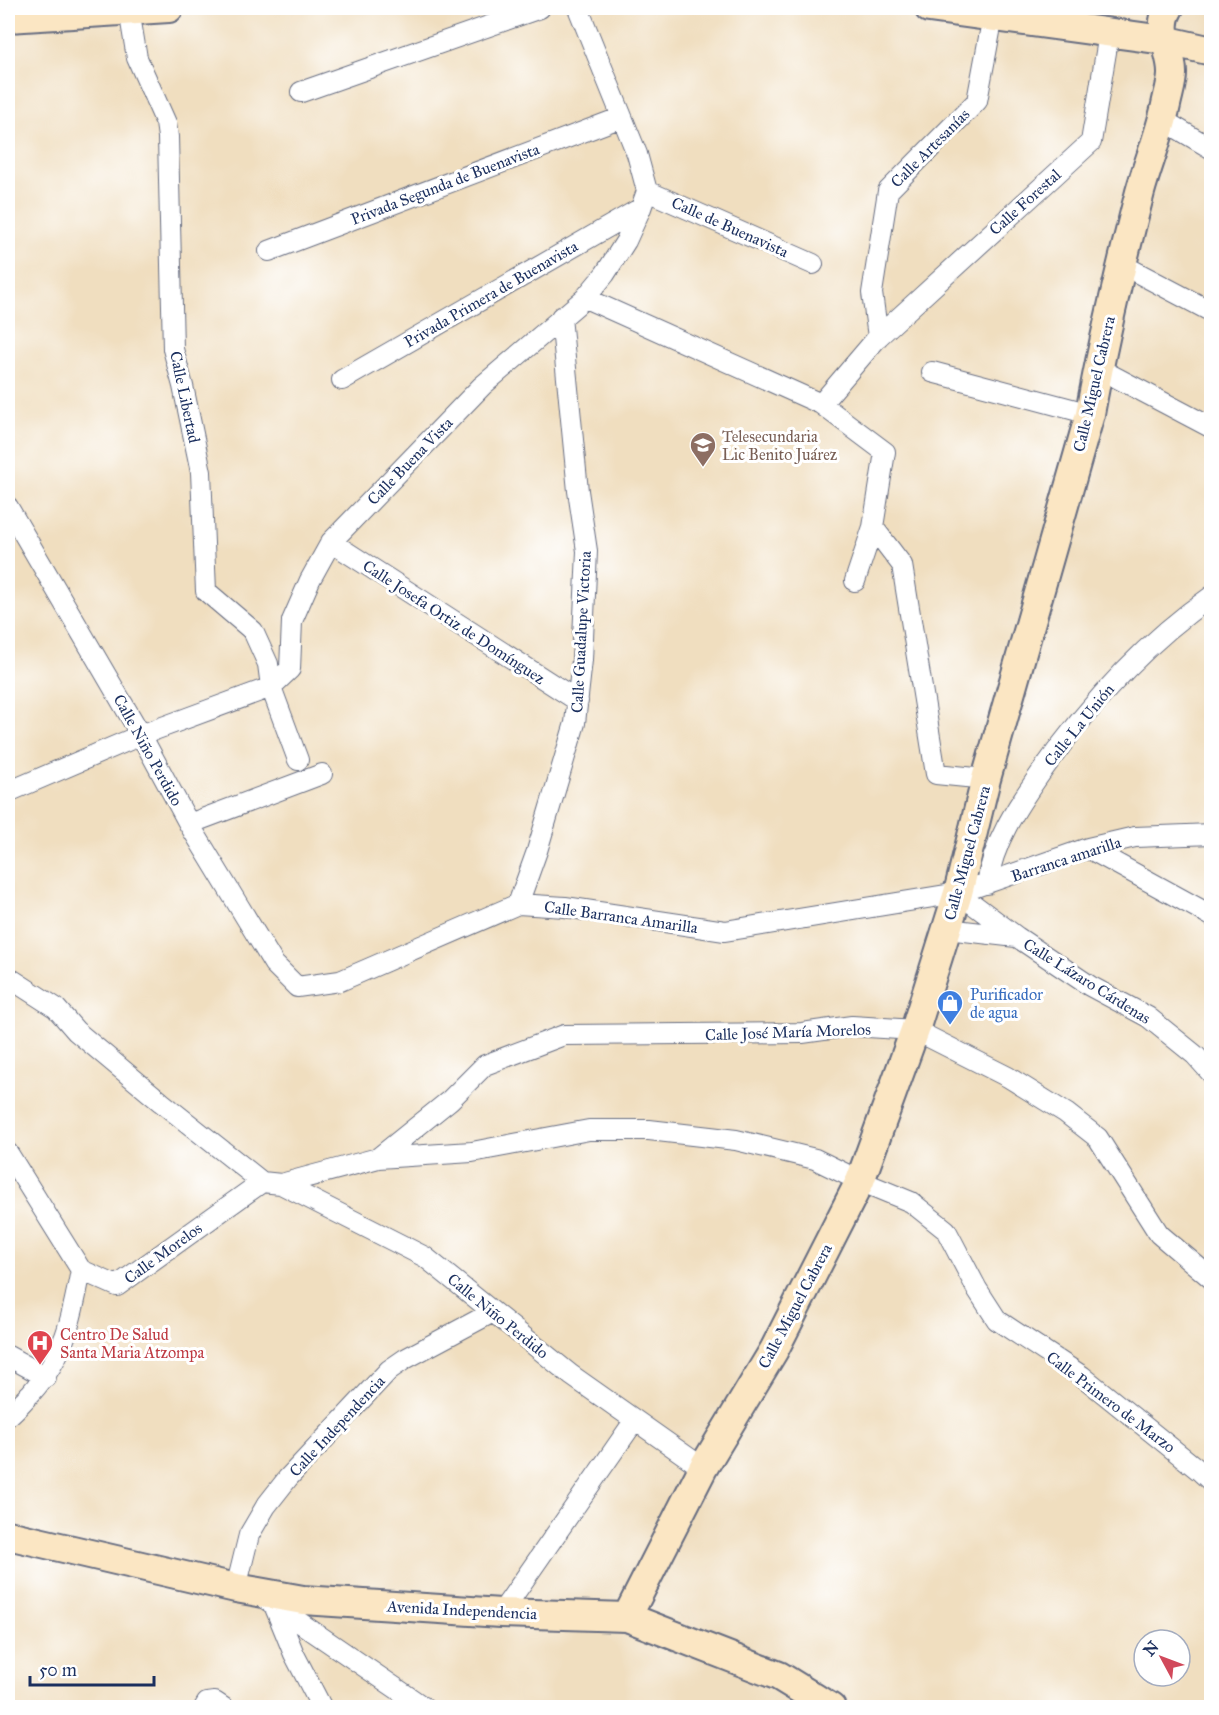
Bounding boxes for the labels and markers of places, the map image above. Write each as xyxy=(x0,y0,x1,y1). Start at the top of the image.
place label: Telesecundaria Lic Benito Juárez xyxy=(722,427,838,465)
school or university icon: Telesecundaria Lic Benito Juárez xyxy=(688,430,718,468)
place label: Purificador de agua xyxy=(970,985,1043,1023)
shop icon: Purificador de agua xyxy=(935,988,965,1026)
place label: Centro De Salud Santa Maria Atzompa xyxy=(60,1325,205,1362)
hospital icon: Centro De Salud Santa Maria Atzompa xyxy=(25,1328,55,1366)

